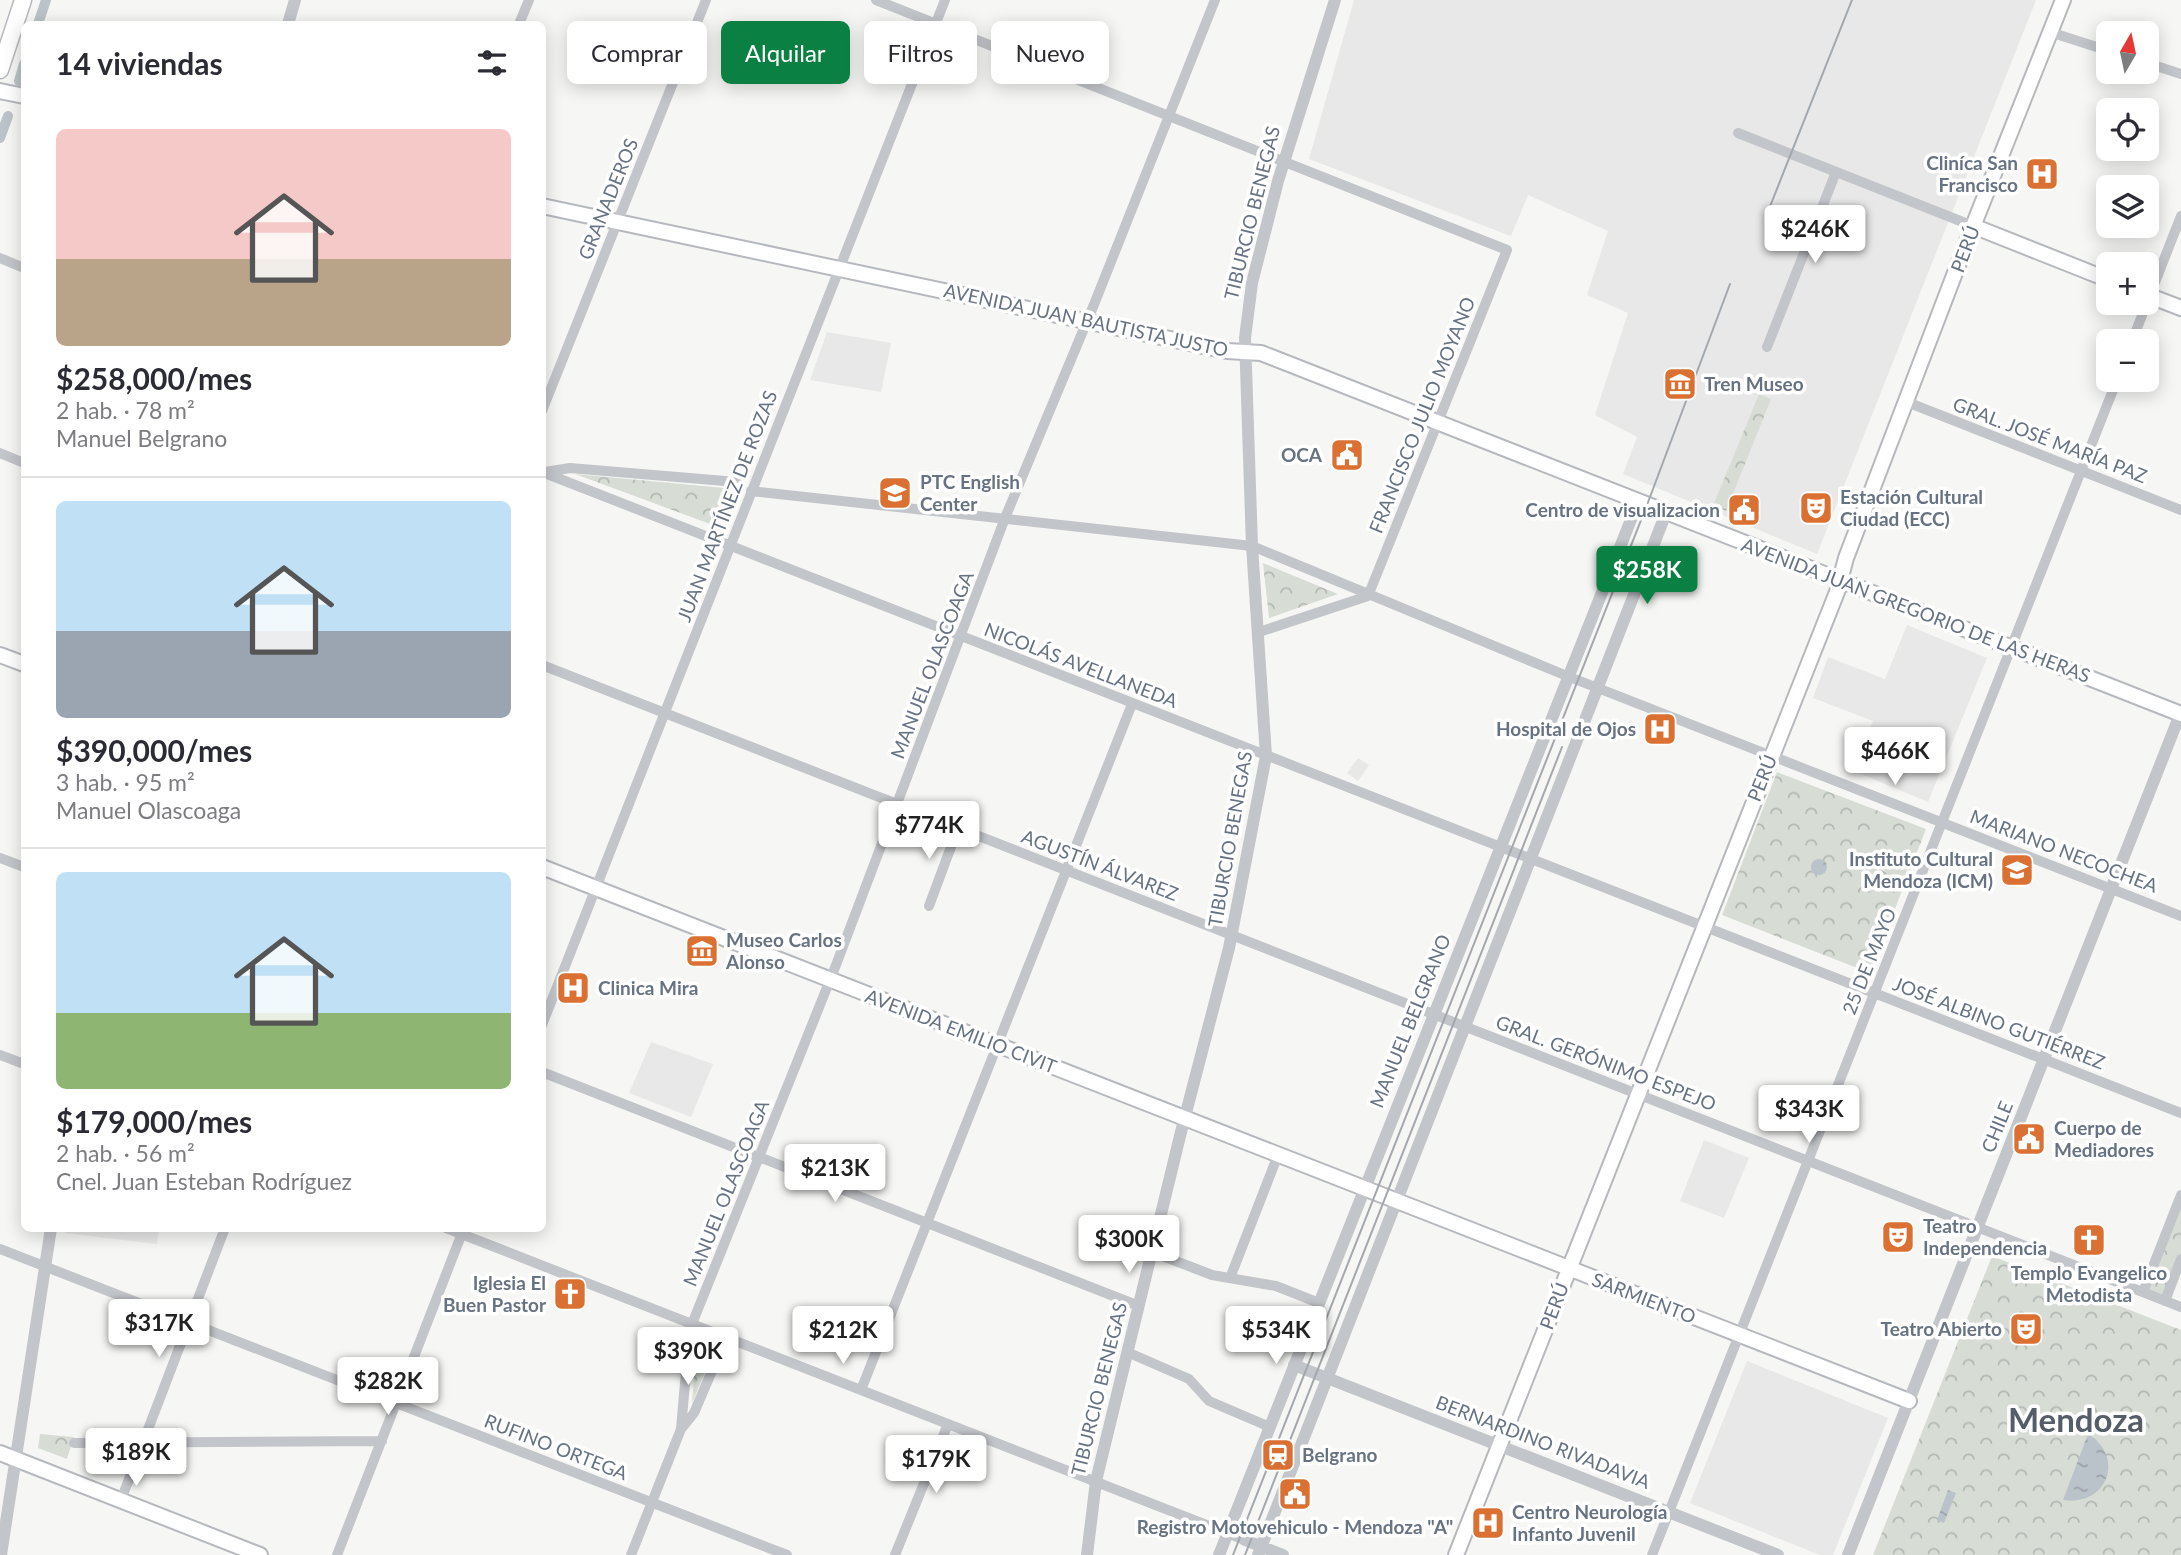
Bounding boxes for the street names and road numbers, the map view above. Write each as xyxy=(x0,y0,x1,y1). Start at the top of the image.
street label: TIBURCIO BENEGAS xyxy=(1219,124,1284,302)
street label: GRANADEROS xyxy=(573,135,642,263)
street label: PERÚ xyxy=(1945,222,1984,275)
street label: AVENIDA JUAN BAUTISTA JUSTO xyxy=(942,278,1230,361)
street label: FRANCISCO JULIO MOYANO xyxy=(1364,293,1480,536)
street label: JUAN MARTÍNEZ DE ROZAS xyxy=(672,387,781,625)
street label: GRAL. JOSÉ MARÍA PAZ xyxy=(1950,392,2151,487)
street label: AVENIDA JUAN GREGORIO DE LAS HERAS xyxy=(1739,532,2094,687)
street label: MANUEL OLASCOAGA xyxy=(885,568,978,762)
street label: NICOLÁS AVELLANEDA xyxy=(981,617,1181,712)
street label: TIBURCIO BENEGAS xyxy=(1203,749,1256,929)
street label: PERÚ xyxy=(1742,751,1781,804)
street label: MARIANO NECOCHEA xyxy=(1967,804,2161,897)
street label: AGUSTÍN ÁLVAREZ xyxy=(1019,824,1182,905)
street label: 25 DE MAYO xyxy=(1837,904,1900,1017)
street label: MANUEL BELGRANO xyxy=(1364,931,1455,1111)
street label: JOSÉ ALBINO GUTIÉRREZ xyxy=(1890,971,2108,1074)
street label: AVENIDA EMILIO CIVIT xyxy=(862,983,1060,1078)
street label: GRAL. GERÓNIMO ESPEJO xyxy=(1493,1010,1720,1115)
street label: MANUEL OLASCOAGA xyxy=(678,1096,773,1289)
street label: CHILE xyxy=(1976,1098,2017,1156)
street label: SARMIENTO xyxy=(1589,1267,1699,1328)
street label: PERÚ xyxy=(1534,1279,1573,1332)
street label: TIBURCIO BENEGAS xyxy=(1066,1300,1131,1478)
street label: BERNARDINO RIVADAVIA xyxy=(1433,1390,1654,1493)
street label: RUFINO ORTEGA xyxy=(481,1409,631,1484)

